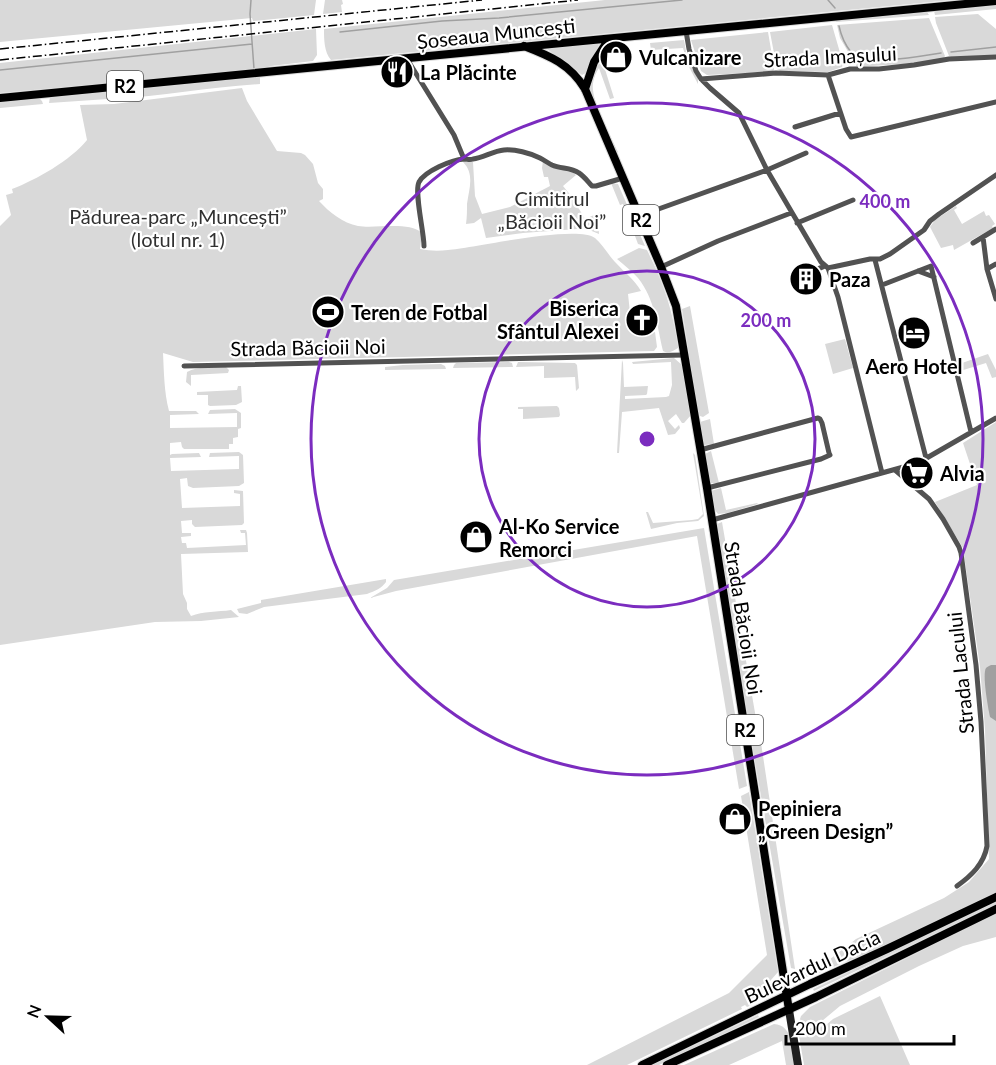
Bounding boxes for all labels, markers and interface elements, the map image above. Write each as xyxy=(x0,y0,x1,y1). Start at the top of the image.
street label: Șoseaua Muncești xyxy=(416,13,576,53)
shop icon: Vulcanizare xyxy=(598,39,634,75)
street label: Strada Imașului xyxy=(763,41,897,71)
place label: Vulcanizare xyxy=(638,45,742,69)
restaurant icon: La Plăcinte xyxy=(379,54,415,90)
place label: La Plăcinte xyxy=(420,60,517,84)
road number: R2 xyxy=(107,71,143,101)
park label: Cimitirul „Băcioii Noi” xyxy=(498,186,606,233)
text: 400 m xyxy=(860,190,910,212)
park label: Pădurea-parc „Muncești” (lotul nr. 1) xyxy=(69,204,287,251)
road number: R2 xyxy=(623,205,659,235)
building icon: Paza xyxy=(788,261,824,297)
place label: Paza xyxy=(829,267,871,291)
sports icon: Teren de Fotbal xyxy=(310,294,346,330)
place label: Biserica Sfântul Alexei xyxy=(497,296,619,343)
place label: Teren de Fotbal xyxy=(351,300,488,324)
church icon: Biserica Sfântul Alexei xyxy=(624,302,660,338)
text: 200 m xyxy=(741,309,791,331)
hotel icon: Aero Hotel xyxy=(896,315,932,351)
street label: Strada Băcioii Noi xyxy=(230,334,386,360)
place label: Aero Hotel xyxy=(864,354,963,378)
centre of rings xyxy=(637,429,657,449)
supermarket icon: Alvia xyxy=(899,455,935,491)
place label: Alvia xyxy=(939,461,985,485)
place label: Al-Ko Service Remorci xyxy=(498,514,620,561)
shop icon: Al-Ko Service Remorci xyxy=(458,519,494,555)
street label: Strada Băcioii Noi xyxy=(720,540,768,696)
street label: Strada Lacului xyxy=(942,611,978,735)
road number: R2 xyxy=(727,715,763,745)
place label: Pepiniera „Green Design” xyxy=(758,796,894,843)
shop icon: Pepiniera „Green Design” xyxy=(717,801,753,837)
street label: Bulevardul Dacia xyxy=(740,924,884,1008)
north arrow xyxy=(18,987,78,1047)
text: N xyxy=(23,1002,45,1020)
scale bar xyxy=(786,1008,954,1046)
text: 200 m xyxy=(795,1017,846,1039)

